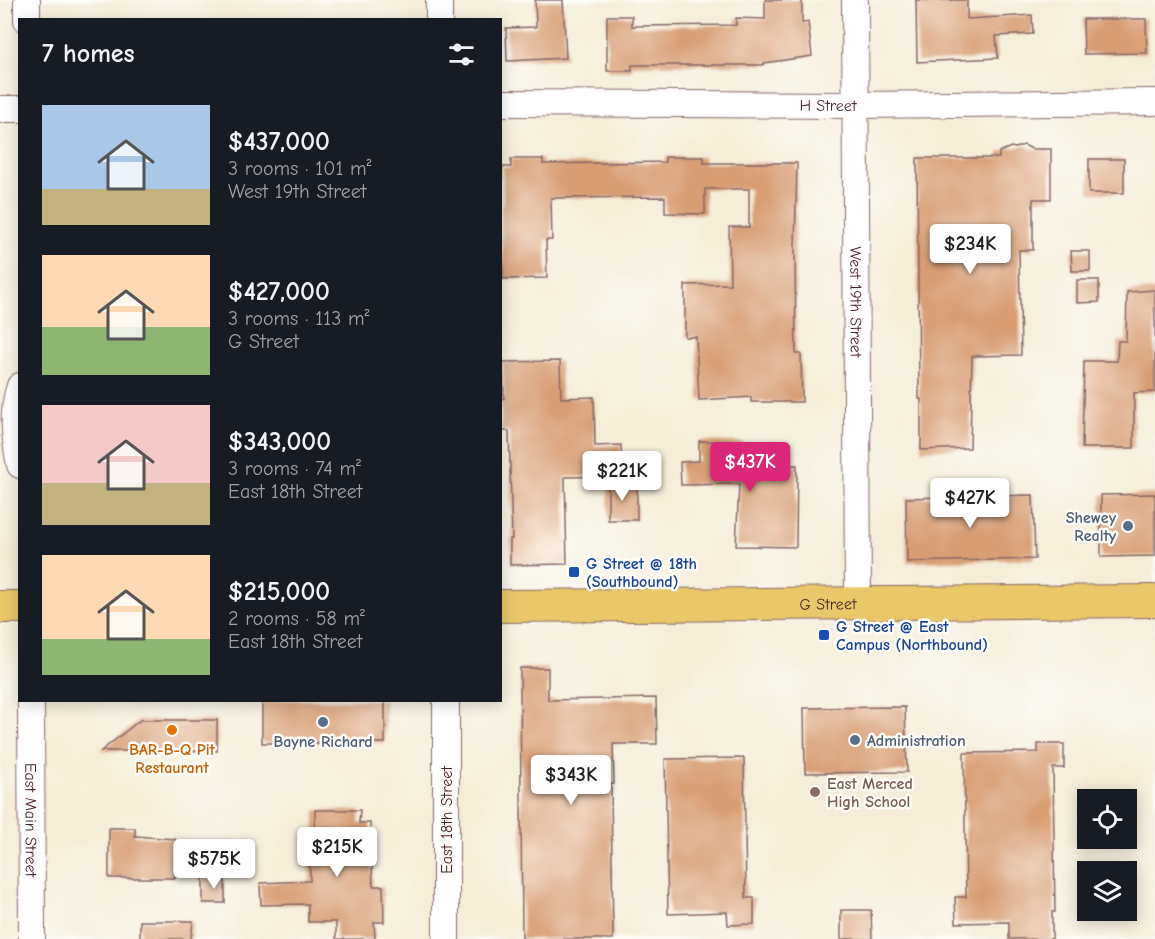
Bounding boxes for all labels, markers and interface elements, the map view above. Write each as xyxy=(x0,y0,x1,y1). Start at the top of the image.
icon: filters xyxy=(445,38,478,71)
text: 7 homes xyxy=(42,39,135,69)
street label: H Street xyxy=(799,97,857,115)
text: $437,000 xyxy=(228,127,330,157)
icon: home xyxy=(90,129,162,201)
text: 3 rooms · 101 m² xyxy=(228,157,372,180)
text: West 19th Street xyxy=(228,180,366,203)
pin: $234K xyxy=(928,224,1012,275)
text: $234K xyxy=(944,232,996,255)
street label: West 19th Street xyxy=(846,247,865,358)
text: $427,000 xyxy=(228,277,330,307)
icon: home xyxy=(90,279,162,351)
text: 3 rooms · 113 m² xyxy=(228,307,369,330)
text: G Street xyxy=(228,330,299,353)
text: $343,000 xyxy=(228,427,331,457)
icon: home xyxy=(90,429,162,501)
pin: $437K xyxy=(708,442,792,493)
text: $437K xyxy=(724,450,776,473)
pin: $221K xyxy=(580,451,664,502)
text: 3 rooms · 74 m² xyxy=(228,457,361,480)
text: $221K xyxy=(596,459,648,482)
pin: $427K xyxy=(928,478,1012,529)
text: East 18th Street xyxy=(228,480,363,503)
text: $427K xyxy=(944,486,996,509)
place label: Shewey Realty xyxy=(1066,509,1117,545)
marker: Shewey Realty xyxy=(1121,519,1135,533)
place label: G Street @ 18th (Southbound) xyxy=(586,555,697,591)
marker: G Street @ 18th (Southbound) xyxy=(567,565,581,579)
text: $215,000 xyxy=(228,577,330,607)
icon: home xyxy=(90,579,162,651)
street label: G Street xyxy=(799,595,857,614)
text: 2 rooms · 58 m² xyxy=(228,607,365,630)
place label: G Street @ East Campus (Northbound) xyxy=(836,618,988,654)
marker: G Street @ East Campus (Northbound) xyxy=(817,628,831,642)
text: East 18th Street xyxy=(228,630,363,653)
marker: Bayne Richard xyxy=(316,715,330,729)
marker: BAR-B-Q Pit Restaurant xyxy=(165,723,179,737)
place label: Administration xyxy=(867,732,966,750)
place label: Bayne Richard xyxy=(273,733,373,751)
marker: Administration xyxy=(848,733,862,747)
place label: BAR-B-Q Pit Restaurant xyxy=(129,741,216,777)
pin: $343K xyxy=(529,755,613,806)
street label: East Main Street xyxy=(21,763,40,878)
text: $343K xyxy=(545,763,597,786)
street label: East 18th Street xyxy=(438,766,456,874)
place label: East Merced High School xyxy=(827,775,913,811)
marker: East Merced High School xyxy=(808,785,822,799)
map controls xyxy=(1077,789,1137,921)
button: locate xyxy=(1077,789,1137,849)
pin: $215K xyxy=(295,827,379,878)
text: $215K xyxy=(311,835,363,858)
pin: $575K xyxy=(172,839,256,890)
text: $575K xyxy=(187,847,241,870)
button: layers xyxy=(1077,861,1137,921)

